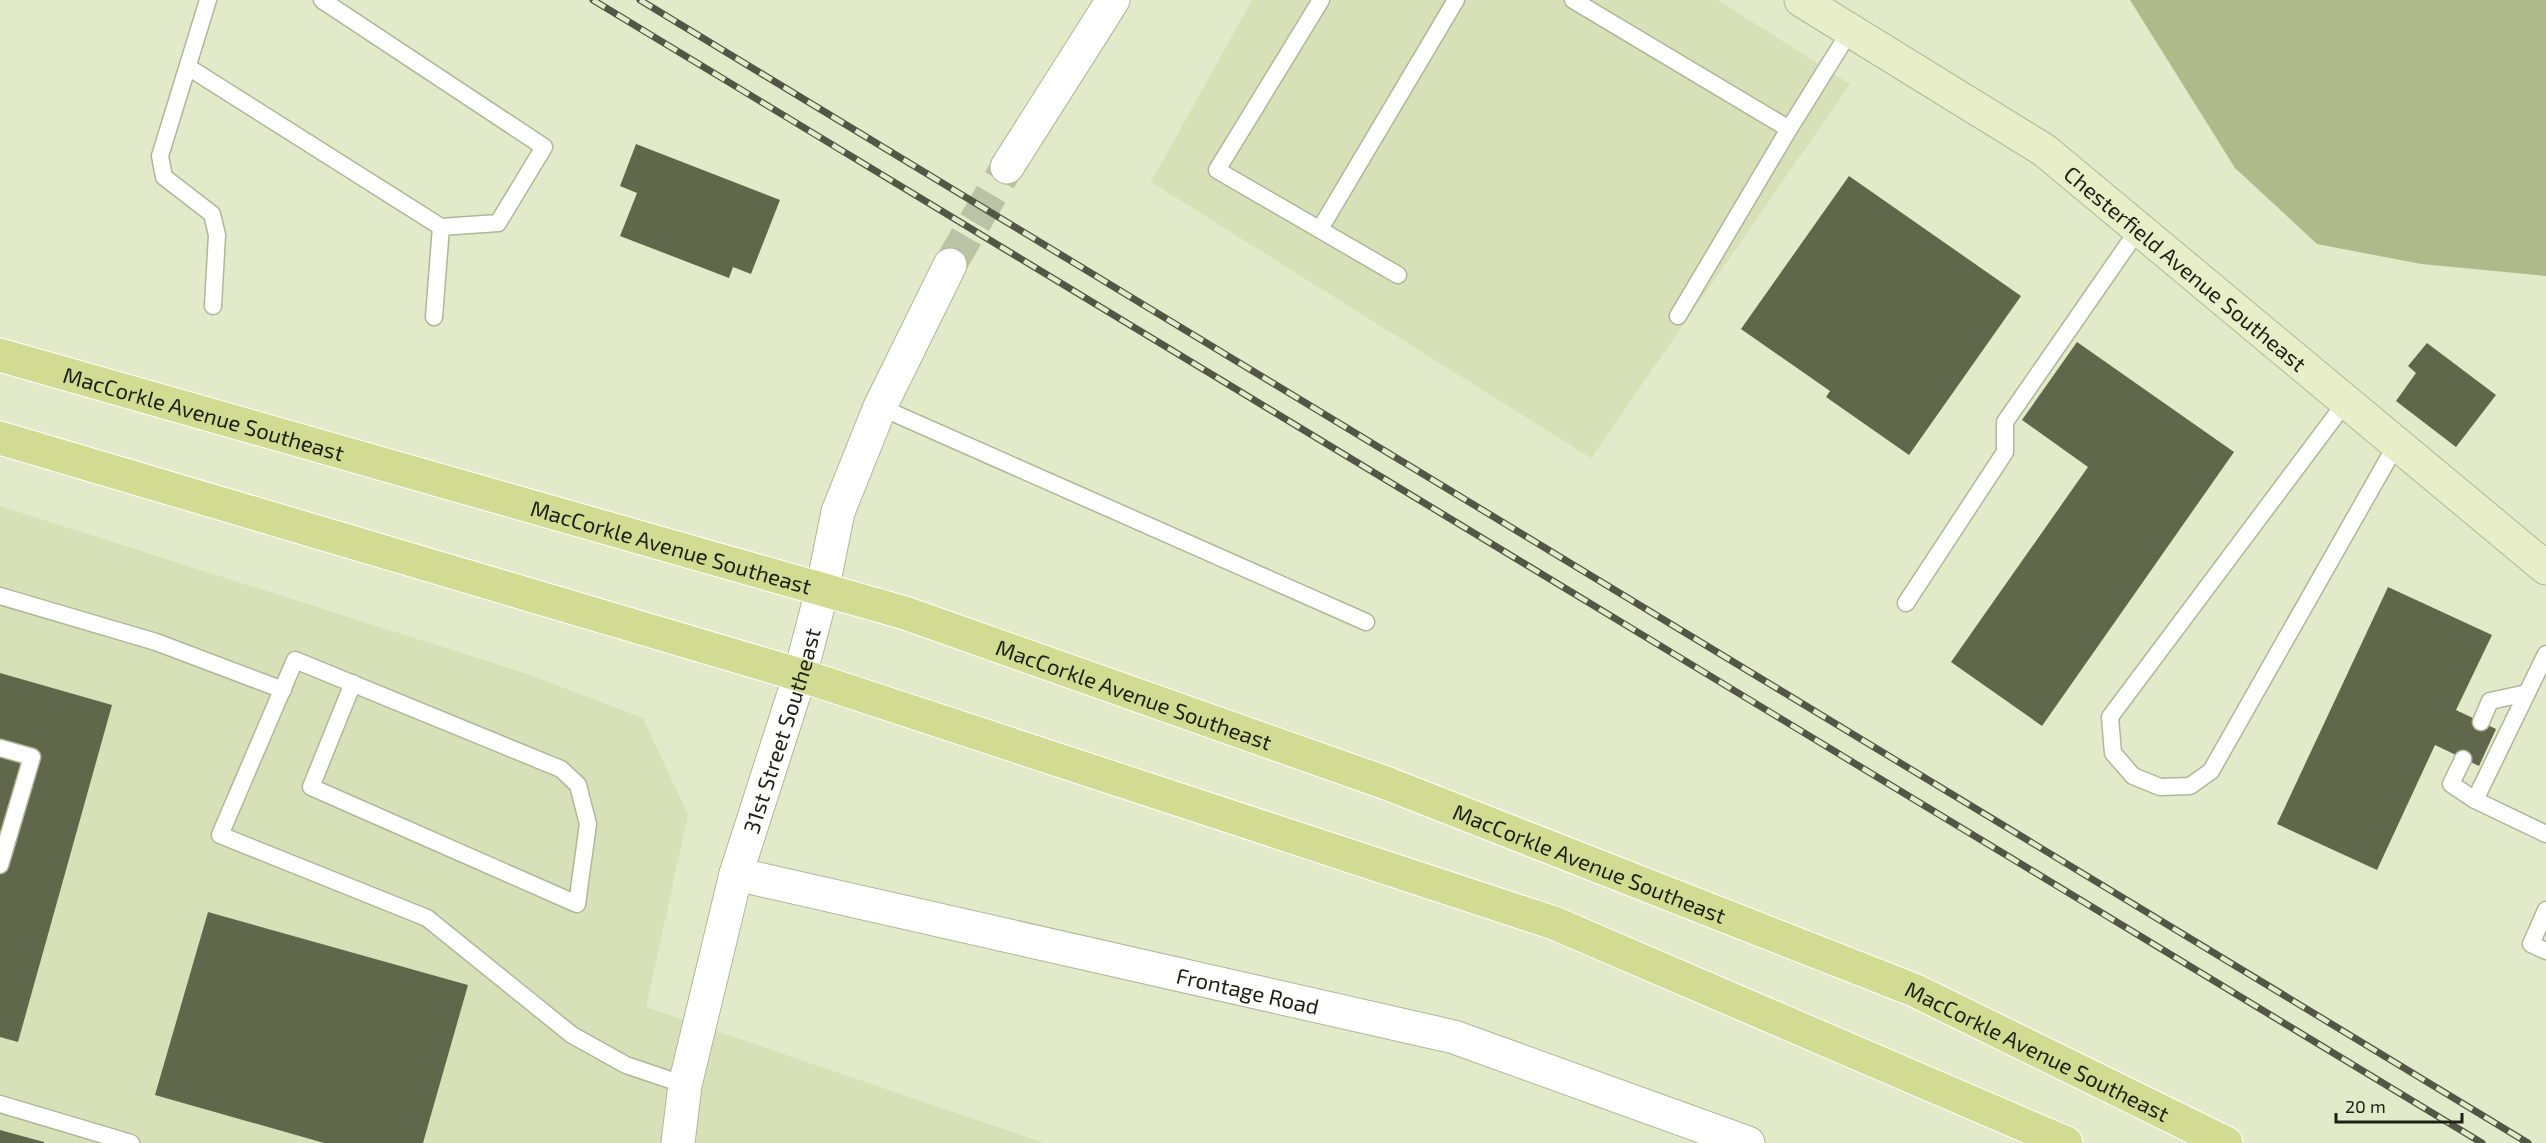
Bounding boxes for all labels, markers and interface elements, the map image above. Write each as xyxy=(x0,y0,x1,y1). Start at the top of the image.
street label: Chesterfield Avenue Southeast xyxy=(2060,160,2312,376)
street label: MacCorkle Avenue Southeast xyxy=(61,361,347,465)
street label: MacCorkle Avenue Southeast xyxy=(528,494,815,599)
street label: 31st Street Southeast xyxy=(737,625,825,836)
street label: MacCorkle Avenue Southeast xyxy=(993,633,1275,755)
street label: MacCorkle Avenue Southeast xyxy=(1450,798,1730,928)
street label: Frontage Road xyxy=(1174,961,1322,1019)
street label: MacCorkle Avenue Southeast xyxy=(1901,975,2174,1126)
scale bar xyxy=(2336,1086,2462,1124)
text: 20 m xyxy=(2345,1095,2386,1117)

